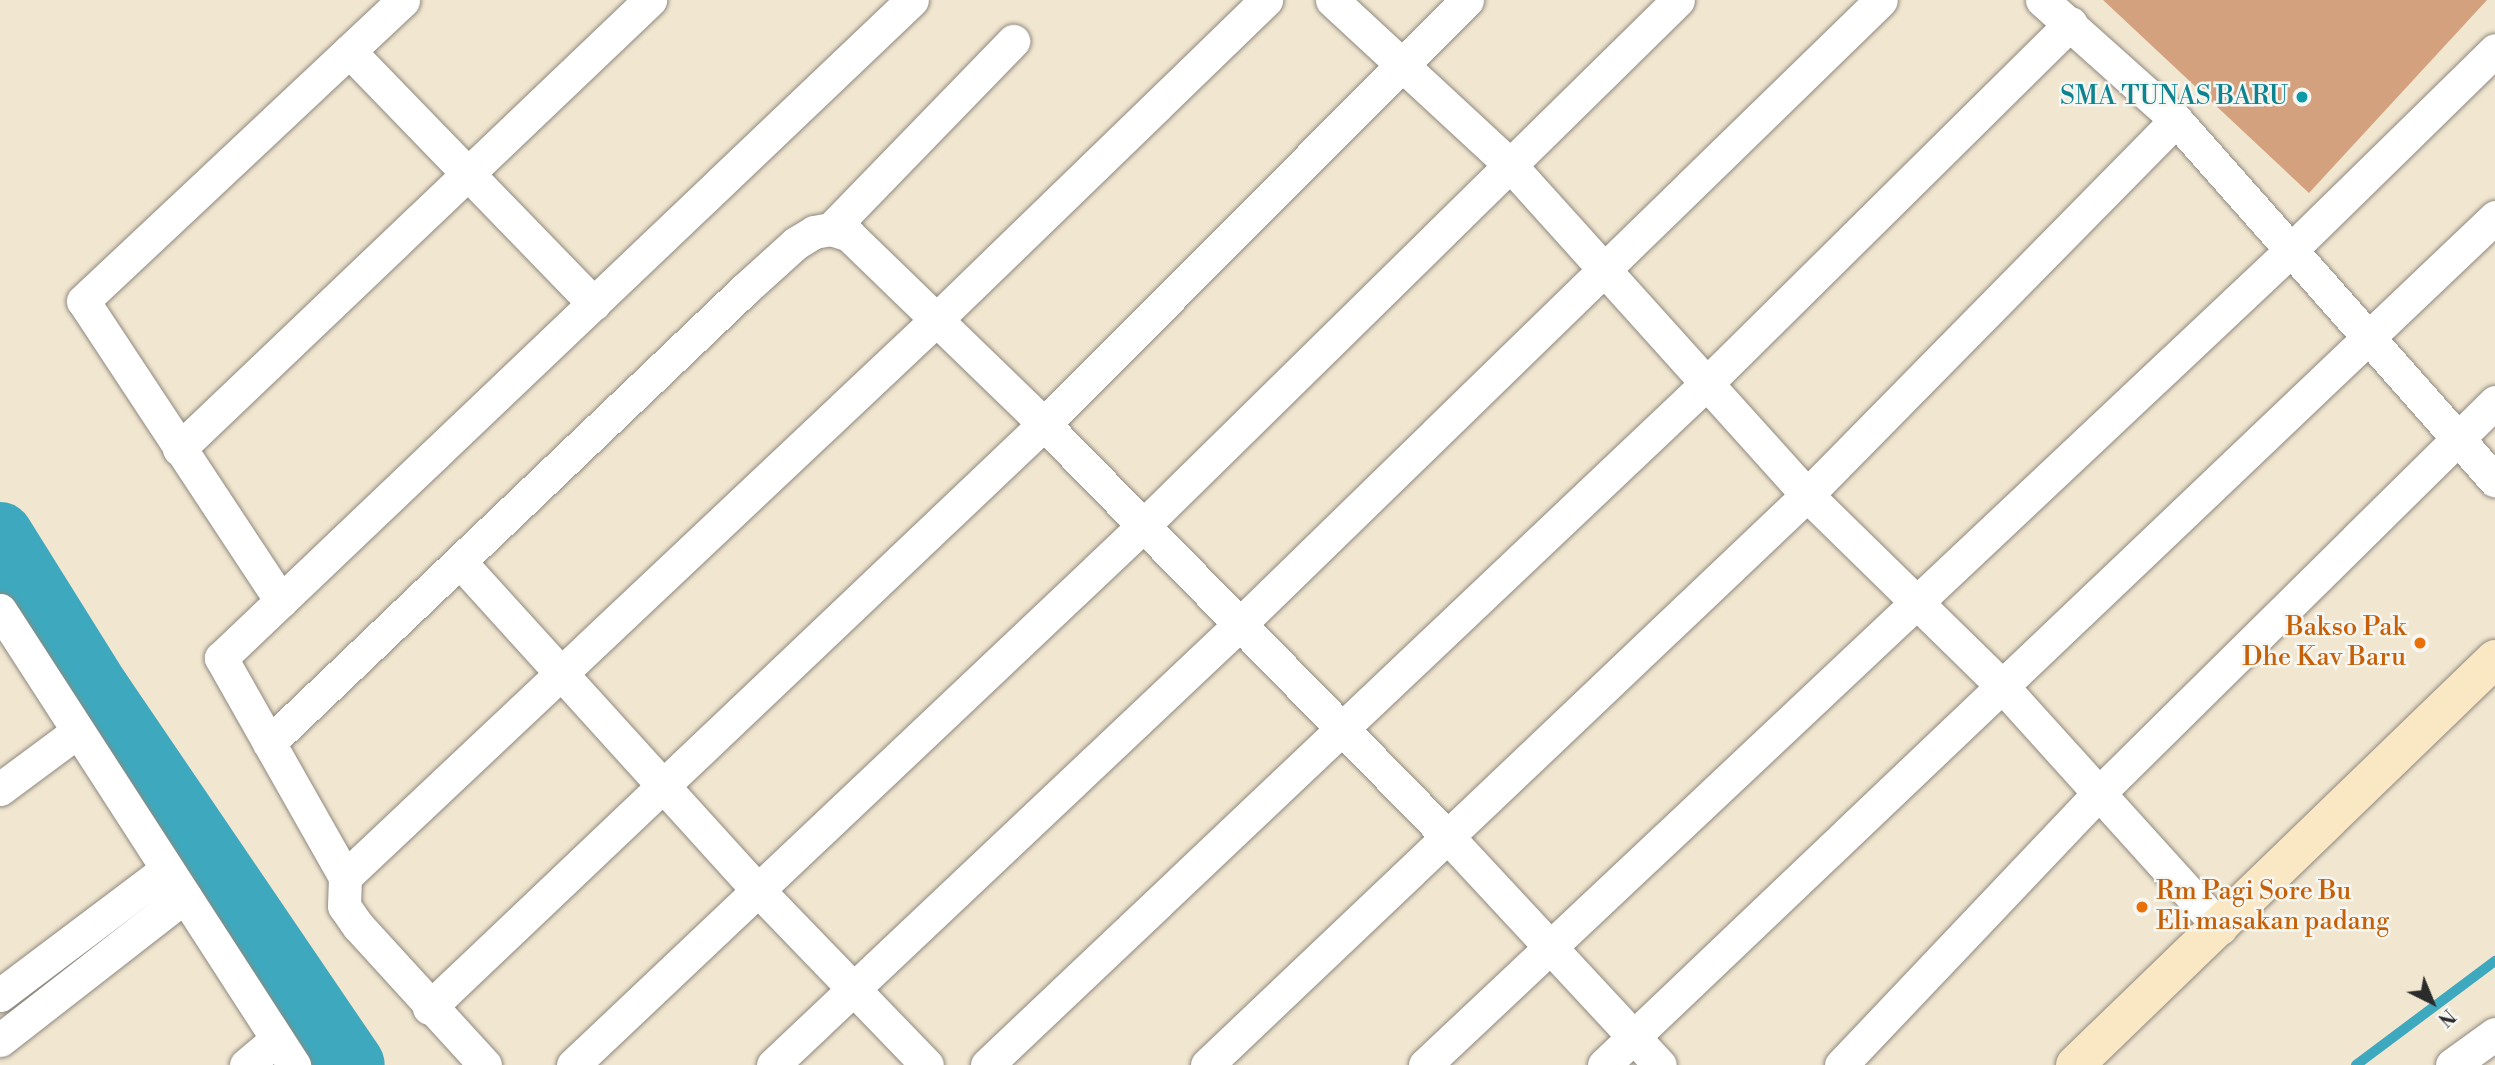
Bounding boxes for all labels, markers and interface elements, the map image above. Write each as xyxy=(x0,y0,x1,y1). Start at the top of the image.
place label: SMA TUNAS BARU xyxy=(2060,81,2288,113)
marker: SMA TUNAS BARU xyxy=(2294,89,2310,105)
place label: Bakso Pak Dhe Kav Baru xyxy=(2242,612,2406,674)
marker: Bakso Pak Dhe Kav Baru xyxy=(2412,635,2428,651)
place label: Rm Pagi Sore Bu Eli masakan padang xyxy=(2156,876,2390,938)
marker: Rm Pagi Sore Bu Eli masakan padang xyxy=(2134,899,2150,915)
north arrow xyxy=(2397,967,2467,1037)
text: N xyxy=(2433,1003,2460,1031)

